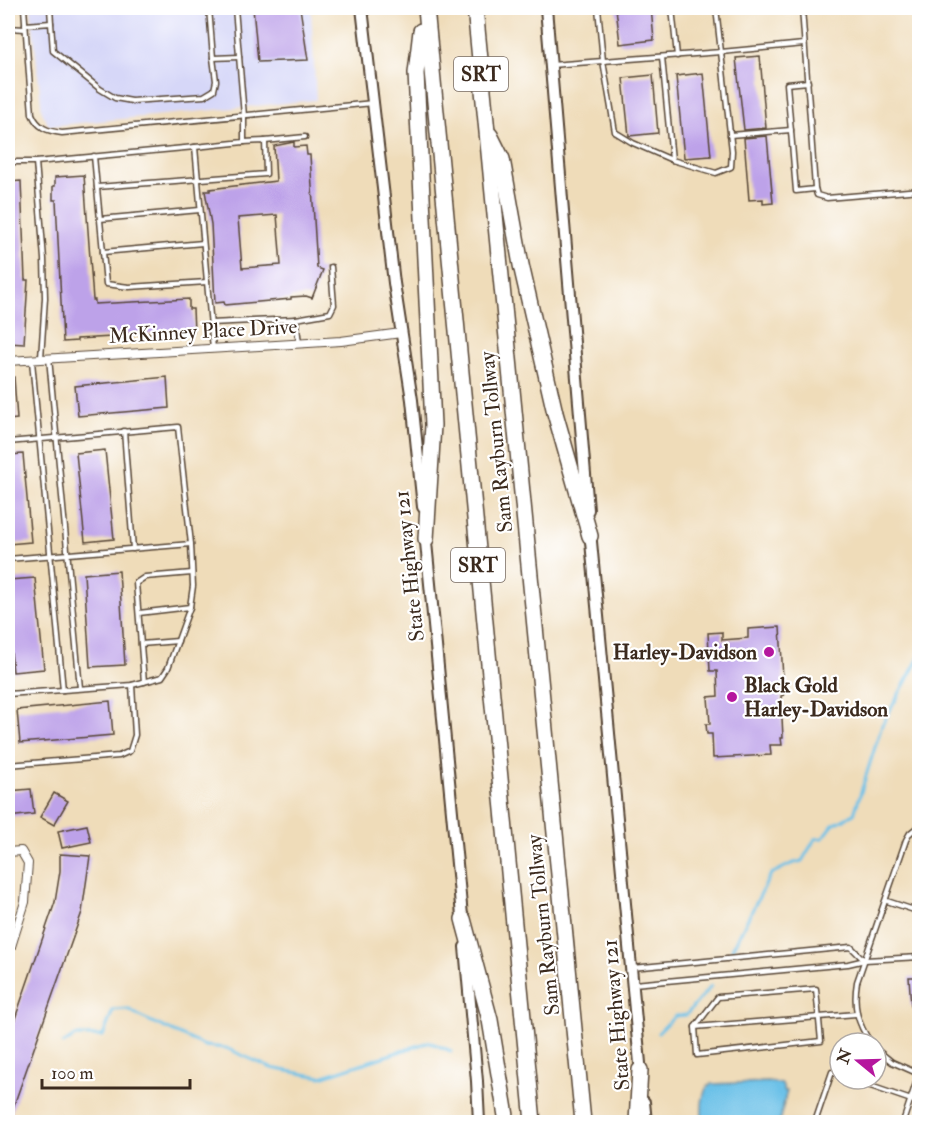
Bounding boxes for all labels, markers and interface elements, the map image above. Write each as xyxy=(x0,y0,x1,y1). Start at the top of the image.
road number: SRT xyxy=(454,57,508,91)
street label: McKinney Place Drive xyxy=(108,313,298,350)
street label: Sam Rayburn Tollway xyxy=(473,349,519,534)
street label: State Highway 121 xyxy=(388,489,431,643)
road number: SRT xyxy=(451,548,505,582)
place label: Harley-Davidson xyxy=(613,639,757,666)
marker: Harley-Davidson xyxy=(762,645,776,659)
place label: Black Gold Harley-Davidson xyxy=(744,672,888,723)
marker: Black Gold Harley-Davidson xyxy=(725,690,739,704)
street label: Sam Rayburn Tollway xyxy=(520,832,566,1017)
street label: State Highway 121 xyxy=(596,938,637,1092)
north arrow xyxy=(828,1031,888,1091)
text: N xyxy=(833,1046,857,1067)
scale bar xyxy=(42,1052,190,1090)
text: 100 m xyxy=(51,1062,94,1085)

